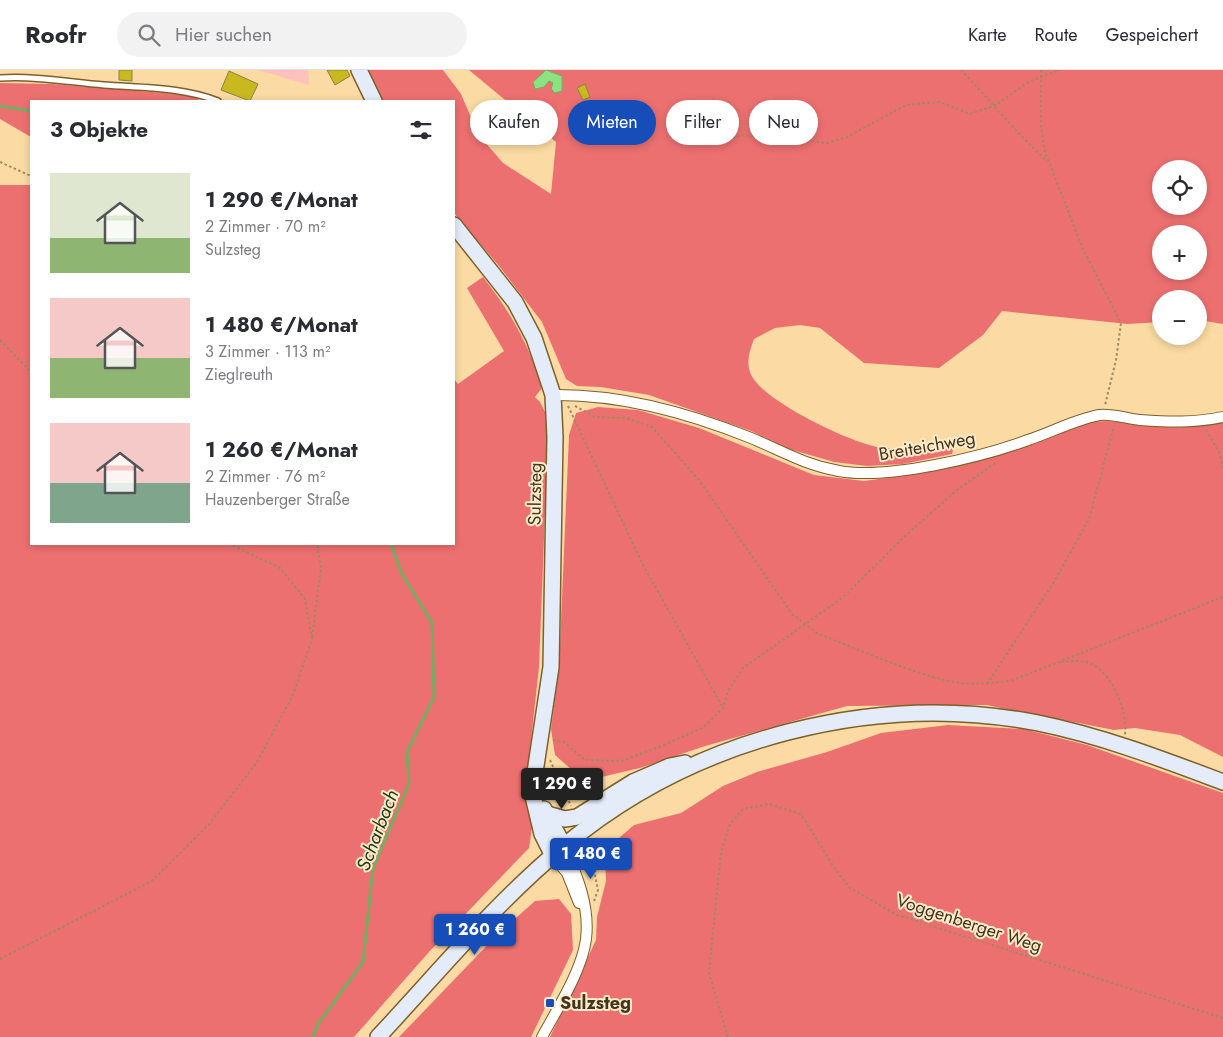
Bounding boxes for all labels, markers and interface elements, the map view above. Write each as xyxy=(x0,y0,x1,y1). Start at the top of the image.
search box xyxy=(117,12,467,57)
text: Roofr xyxy=(25,17,87,52)
icon: search xyxy=(135,21,163,49)
text: Hier suchen xyxy=(175,21,272,48)
text: Karte xyxy=(968,22,1007,48)
text: Route xyxy=(1035,22,1077,48)
text: Gespeichert xyxy=(1105,22,1198,48)
chip: Kaufen xyxy=(470,100,558,145)
chip: Mieten xyxy=(568,100,656,145)
chip: Filter xyxy=(666,100,739,145)
chip: Neu xyxy=(749,100,818,145)
text: 3 Objekte xyxy=(50,115,148,145)
icon: filters xyxy=(407,116,435,144)
map controls xyxy=(1152,160,1207,345)
button: locate xyxy=(1152,160,1207,215)
text: 1 290 €/Monat xyxy=(205,185,358,215)
icon: home xyxy=(90,193,150,253)
text: 2 Zimmer · 70 m² xyxy=(205,215,326,238)
button: + xyxy=(1152,225,1207,280)
text: Sulzsteg xyxy=(205,238,261,261)
button: − xyxy=(1152,290,1207,345)
text: 1 480 €/Monat xyxy=(205,310,358,340)
icon: home xyxy=(90,318,150,378)
text: 3 Zimmer · 113 m² xyxy=(205,340,330,363)
text: Zieglreuth xyxy=(205,363,273,386)
street label: Breiteichweg xyxy=(877,425,977,467)
text: 1 260 €/Monat xyxy=(205,435,358,465)
icon: home xyxy=(90,443,150,503)
street label: Sulzsteg xyxy=(521,462,549,526)
text: 2 Zimmer · 76 m² xyxy=(205,465,325,488)
text: Hauzenberger Straße xyxy=(205,488,350,511)
pin: 1 290 € xyxy=(516,768,608,810)
text: 1 290 € xyxy=(532,772,592,795)
water label: Scharbach xyxy=(350,786,405,875)
pin: 1 480 € xyxy=(545,838,637,880)
text: 1 480 € xyxy=(561,842,621,865)
street label: Voggenberger Weg xyxy=(893,887,1045,959)
pin: 1 260 € xyxy=(429,914,521,956)
text: 1 260 € xyxy=(445,918,505,941)
place label: Sulzsteg xyxy=(560,990,631,1016)
marker: Sulzsteg xyxy=(544,997,556,1009)

